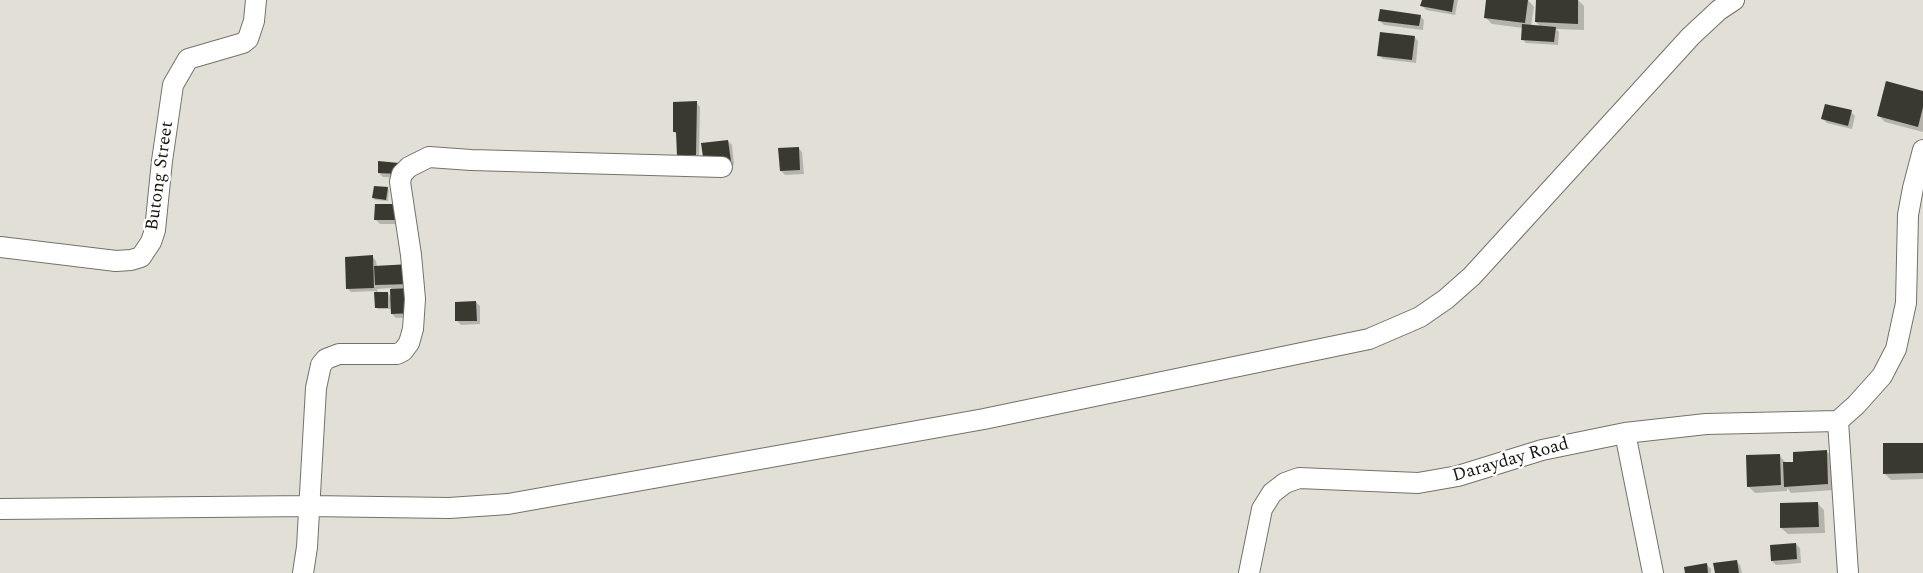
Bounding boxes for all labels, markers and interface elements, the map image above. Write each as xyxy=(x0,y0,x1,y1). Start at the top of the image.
street label: Butong Street xyxy=(143,120,179,232)
street label: Darayday Road xyxy=(1450,434,1572,488)

